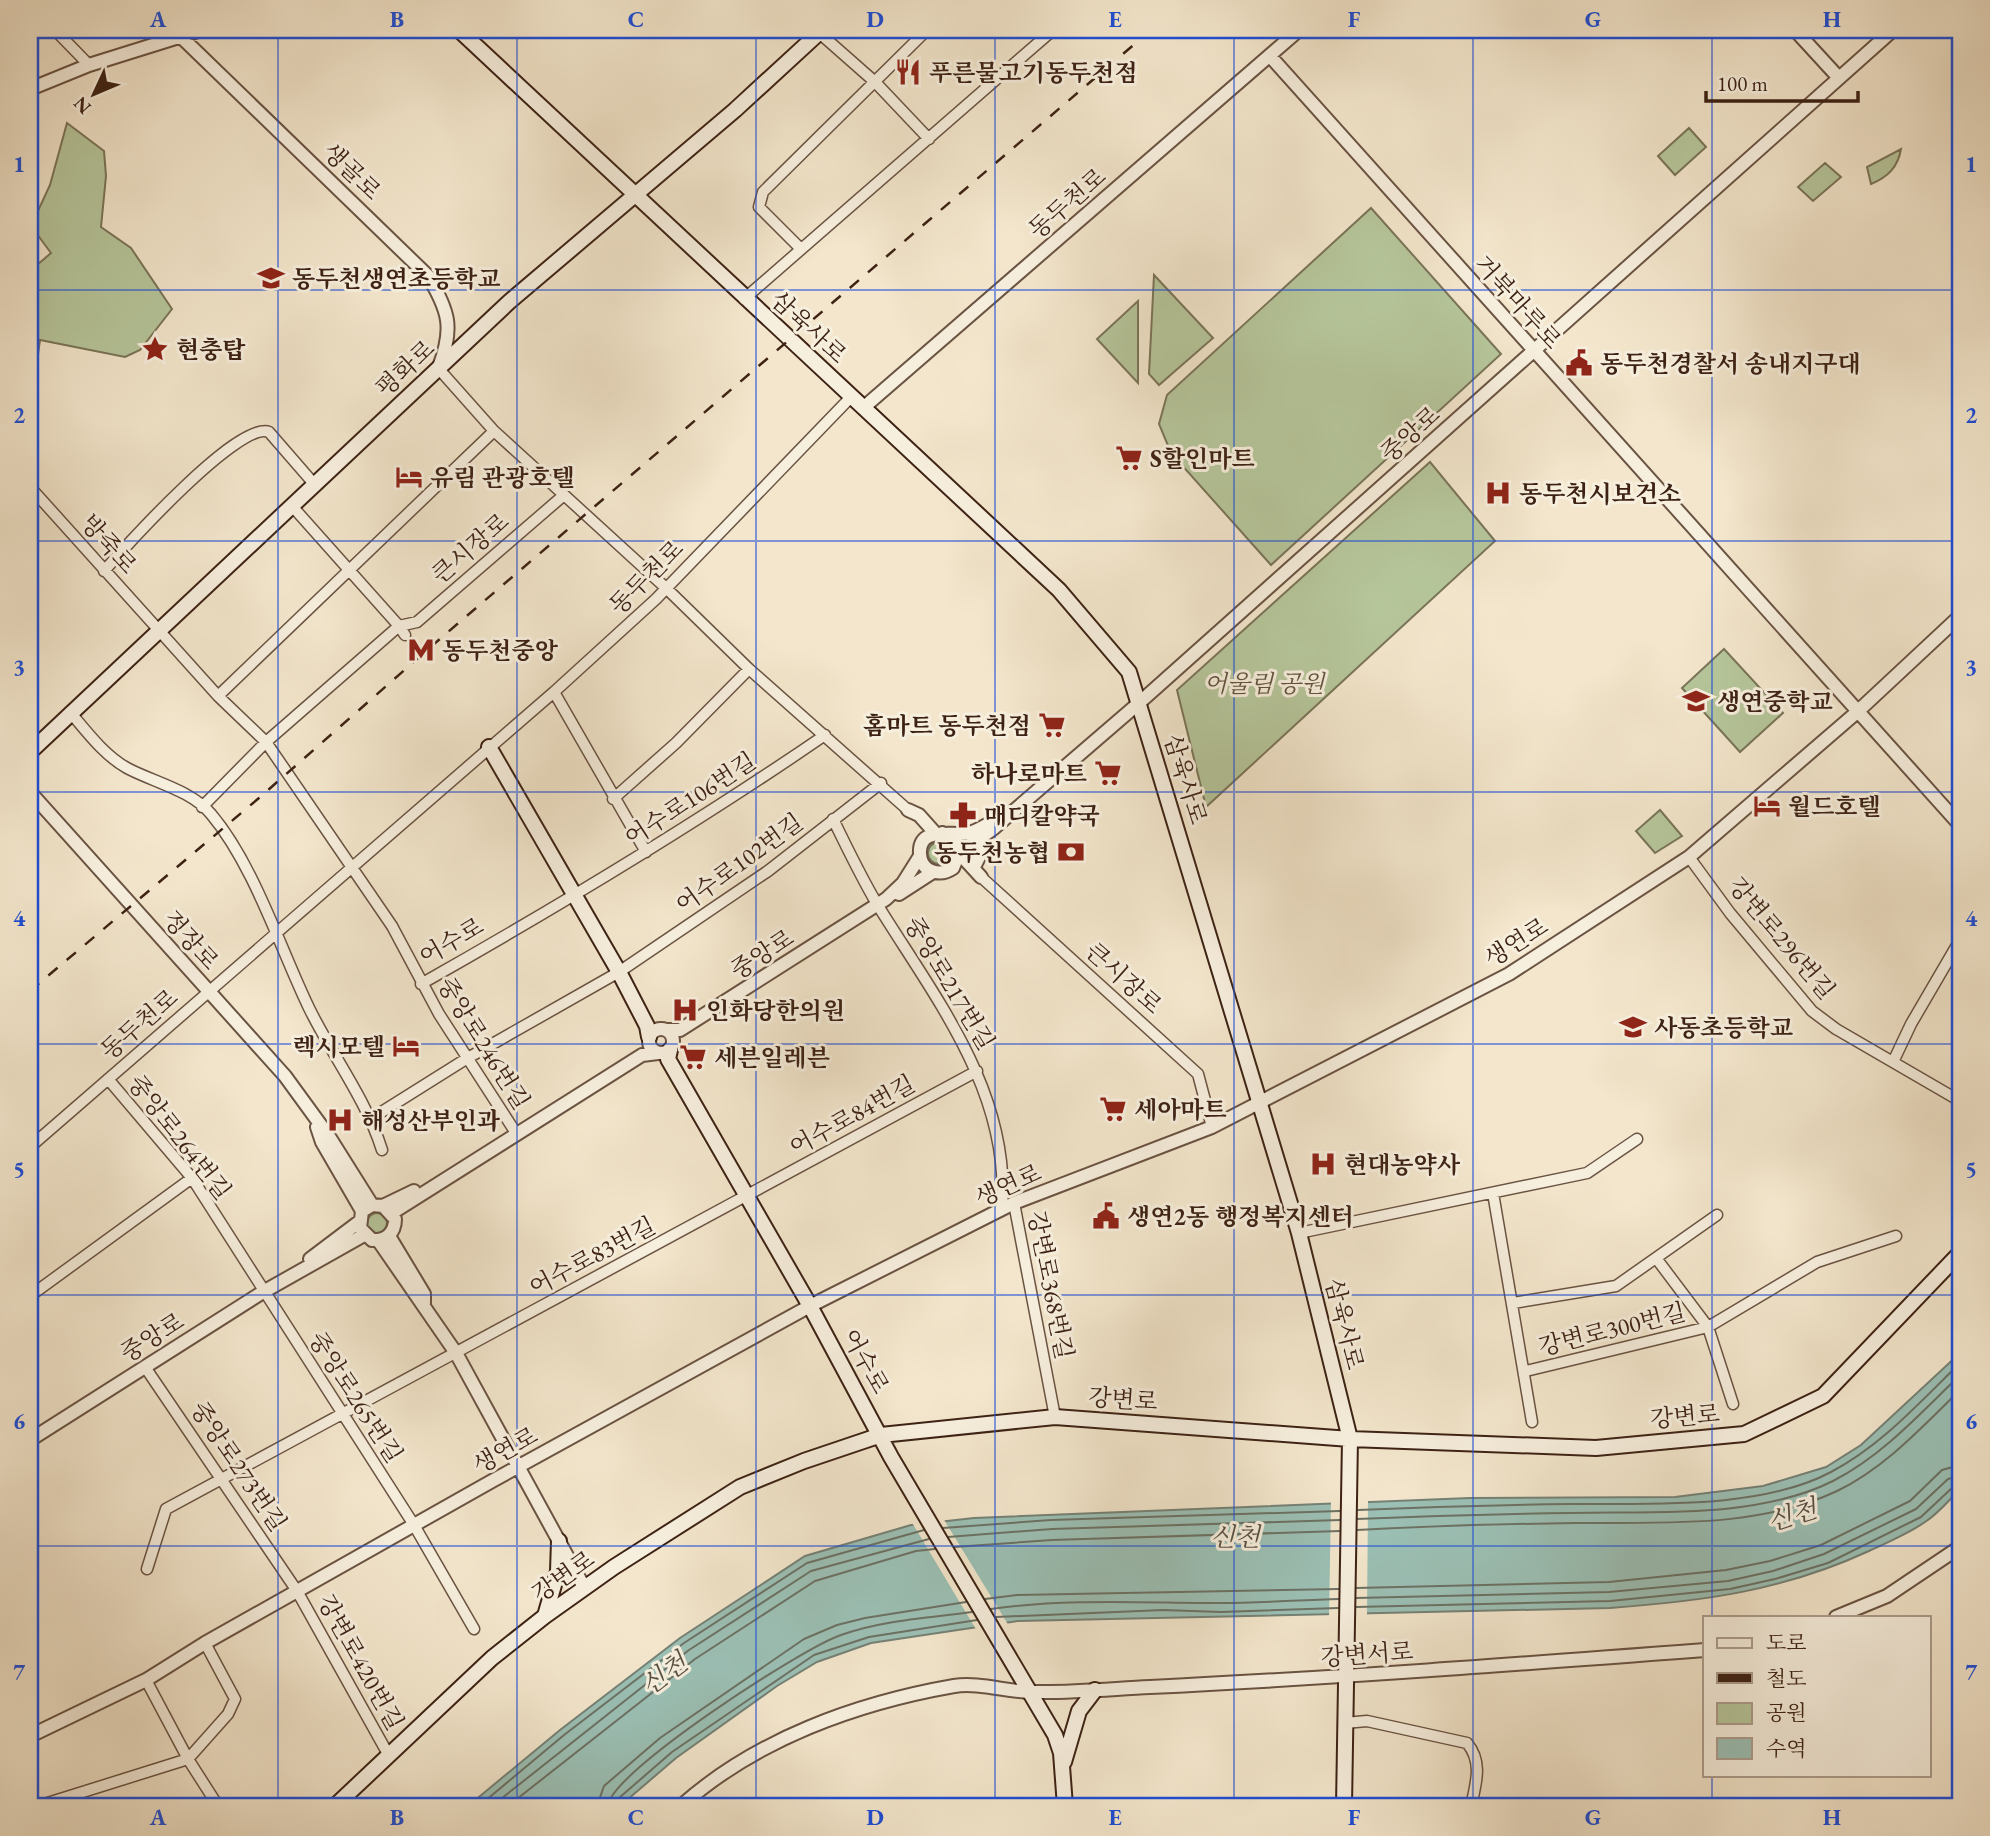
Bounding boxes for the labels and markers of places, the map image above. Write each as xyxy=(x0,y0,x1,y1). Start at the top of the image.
restaurant icon: 푸른물고기동두천점 xyxy=(893,57,923,87)
place label: 푸른물고기동두천점 xyxy=(929,57,1138,88)
school or university icon: 동두천생연초등학교 xyxy=(256,263,286,293)
place label: 동두천생연초등학교 xyxy=(292,263,501,294)
place icon: 현충탑 xyxy=(140,334,170,364)
place label: 현충탑 xyxy=(176,334,246,365)
public building icon: 동두천경찰서 송내지구대 xyxy=(1564,348,1594,378)
place label: 동두천경찰서 송내지구대 xyxy=(1600,348,1861,379)
supermarket icon: S할인마트 xyxy=(1114,443,1144,473)
place label: S할인마트 xyxy=(1150,443,1255,474)
hotel icon: 유림 관광호텔 xyxy=(394,462,424,492)
place label: 유림 관광호텔 xyxy=(430,462,575,493)
hospital icon: 동두천시보건소 xyxy=(1483,478,1513,508)
place label: 동두천시보건소 xyxy=(1519,478,1681,509)
metro station icon: 동두천중앙 xyxy=(406,635,436,665)
place label: 동두천중앙 xyxy=(442,635,559,666)
school or university icon: 생연중학교 xyxy=(1681,686,1711,716)
place label: 생연중학교 xyxy=(1717,686,1833,717)
place label: 홈마트 동두천점 xyxy=(863,710,1031,741)
supermarket icon: 홈마트 동두천점 xyxy=(1037,710,1067,740)
place label: 하나로마트 xyxy=(971,758,1087,789)
supermarket icon: 하나로마트 xyxy=(1093,758,1123,788)
hotel icon: 월드호텔 xyxy=(1752,791,1782,821)
place label: 월드호텔 xyxy=(1788,791,1881,822)
pharmacy icon: 매디칼약국 xyxy=(948,800,978,830)
place label: 매디칼약국 xyxy=(984,800,1100,831)
place label: 동두천농협 xyxy=(934,837,1050,868)
bank icon: 동두천농협 xyxy=(1056,837,1086,867)
hospital icon: 인화당한의원 xyxy=(670,995,700,1025)
place label: 인화당한의원 xyxy=(706,995,845,1026)
school or university icon: 사동초등학교 xyxy=(1618,1012,1648,1042)
place label: 사동초등학교 xyxy=(1654,1012,1793,1043)
place label: 렉시모텔 xyxy=(292,1031,385,1062)
hotel icon: 렉시모텔 xyxy=(391,1031,421,1061)
supermarket icon: 세븐일레븐 xyxy=(678,1042,708,1072)
place label: 세븐일레븐 xyxy=(714,1042,830,1073)
supermarket icon: 세아마트 xyxy=(1098,1094,1128,1124)
place label: 세아마트 xyxy=(1134,1094,1227,1125)
hospital icon: 해성산부인과 xyxy=(325,1105,355,1135)
place label: 해성산부인과 xyxy=(361,1105,500,1136)
hospital icon: 현대농약사 xyxy=(1308,1149,1338,1179)
place label: 현대농약사 xyxy=(1344,1149,1461,1180)
public building icon: 생연2동 행정복지센터 xyxy=(1091,1201,1121,1231)
place label: 생연2동 행정복지센터 xyxy=(1127,1201,1354,1232)

